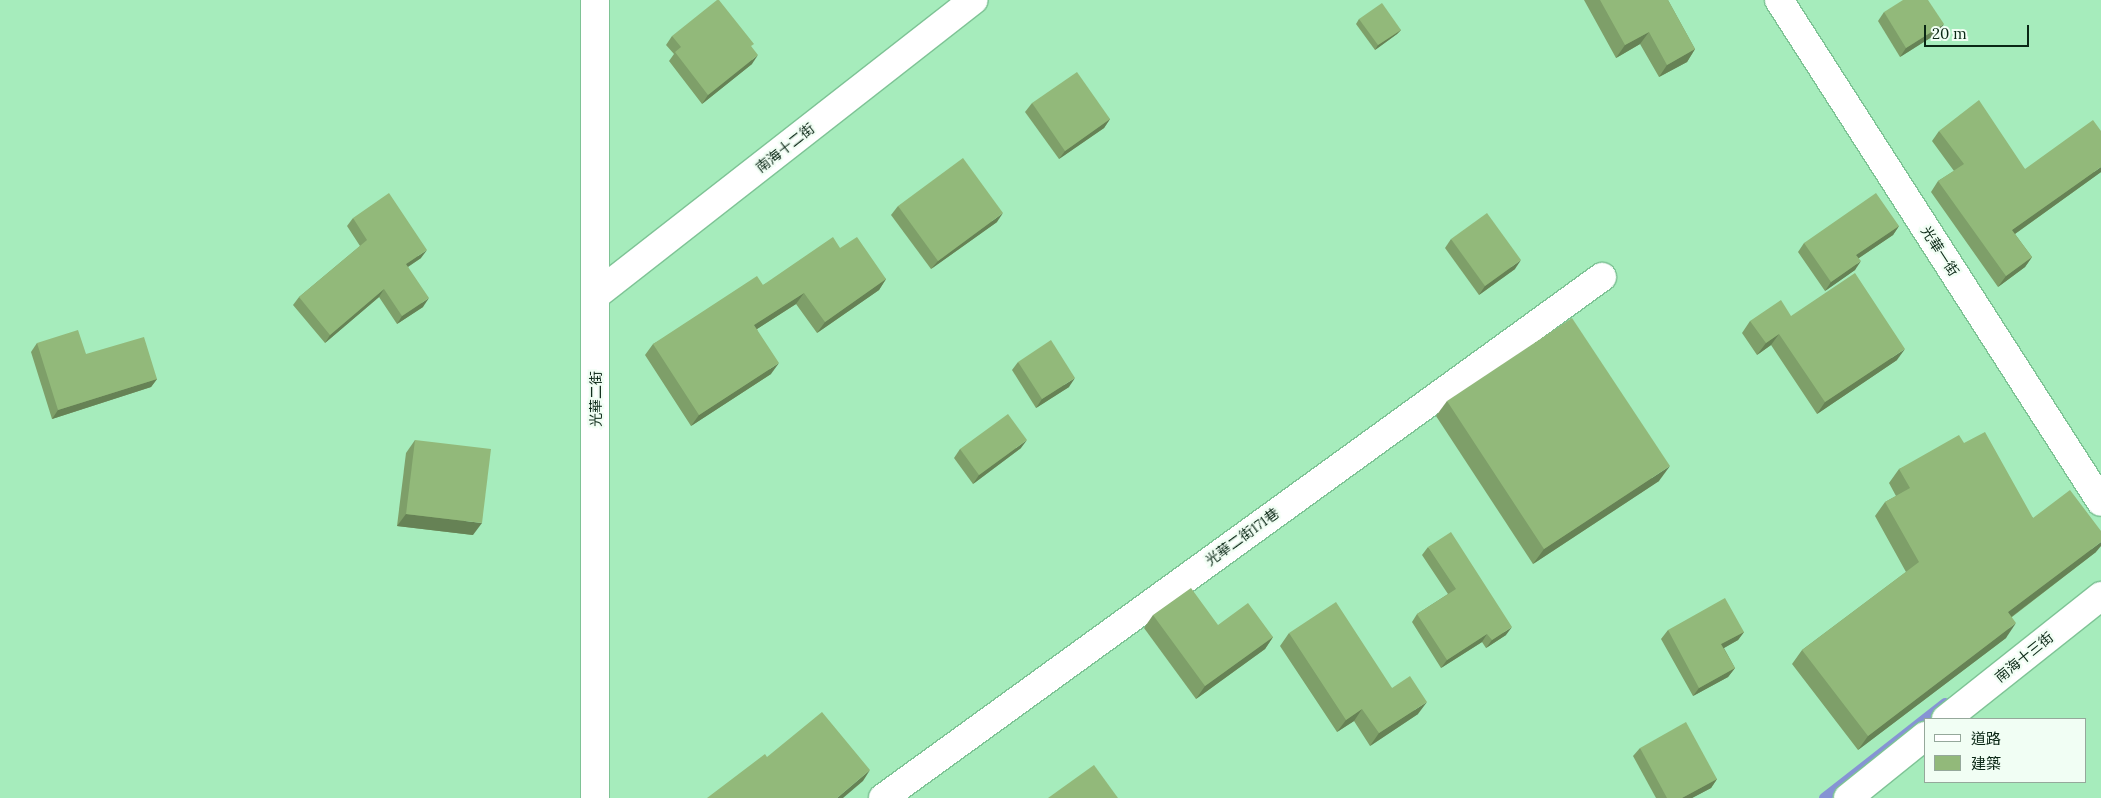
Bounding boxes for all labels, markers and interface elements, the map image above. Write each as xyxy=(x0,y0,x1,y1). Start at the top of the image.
scale bar xyxy=(1926,15,2031,47)
text: 20 m xyxy=(1932,24,1967,43)
street label: 南海十二街 xyxy=(752,120,818,176)
street label: 光華一街 xyxy=(1918,223,1962,279)
street label: 光華二街 xyxy=(588,371,604,427)
street label: 光華二街171巷 xyxy=(1202,505,1282,569)
street label: 南海十三街 xyxy=(1992,628,2056,686)
legend xyxy=(1924,718,2086,783)
text: 道路 xyxy=(1971,729,2001,748)
text: 建築 xyxy=(1971,754,2001,773)

